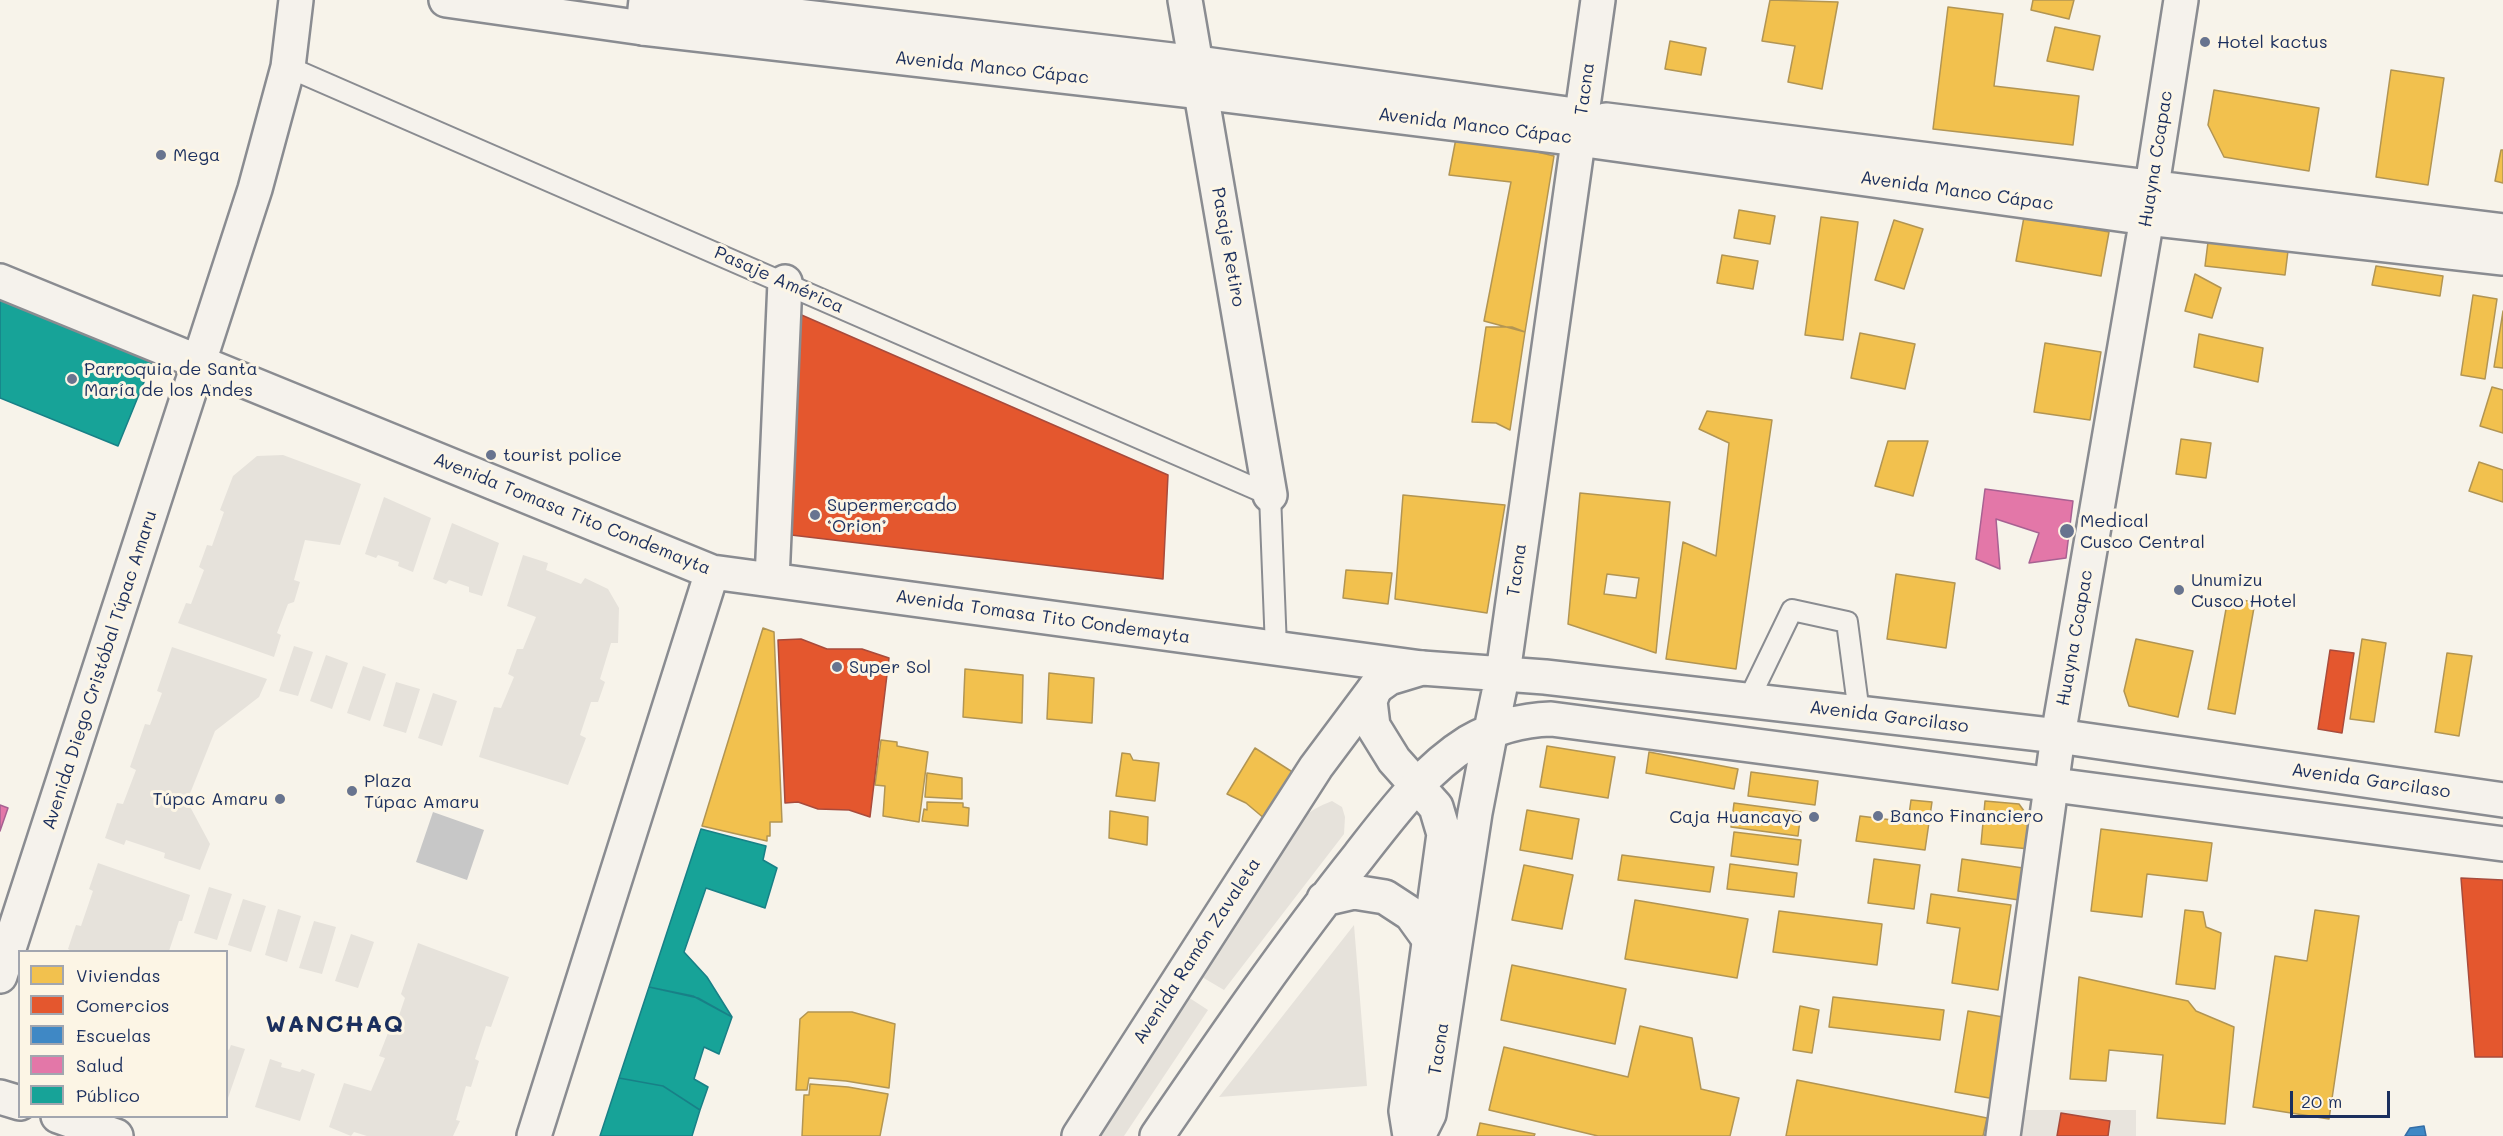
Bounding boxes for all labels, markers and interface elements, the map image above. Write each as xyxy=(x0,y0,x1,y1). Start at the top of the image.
place label: Hotel kactus xyxy=(2217,31,2328,53)
marker: Hotel kactus xyxy=(2198,35,2212,49)
street label: Avenida Manco Cápac xyxy=(894,47,1090,89)
street label: Tacna xyxy=(1571,61,1599,117)
street label: Huayna Ccapac xyxy=(2135,89,2177,229)
street label: Avenida Manco Cápac xyxy=(1377,103,1573,149)
place label: Mega xyxy=(173,144,220,166)
marker: Mega xyxy=(154,148,168,162)
street label: Avenida Manco Cápac xyxy=(1859,167,2055,215)
street label: Pasaje Retiro xyxy=(1207,186,1249,308)
street label: Pasaje América xyxy=(711,242,847,318)
place label: Parroquia de Santa María de los Andes xyxy=(84,358,258,400)
marker: Parroquia de Santa María de los Andes xyxy=(65,372,79,386)
place label: tourist police xyxy=(503,444,622,466)
street label: Avenida Tomasa Tito Condemayta xyxy=(430,448,714,580)
marker: tourist police xyxy=(484,448,498,462)
place label: Supermercado ‘Orion’ xyxy=(827,494,957,536)
street label: Avenida Diego Cristóbal Túpac Amaru xyxy=(38,508,162,832)
marker: Supermercado ‘Orion’ xyxy=(808,508,822,522)
place label: Medical Cusco Central xyxy=(2080,510,2205,552)
marker: Medical Cusco Central xyxy=(2058,522,2076,540)
street label: Tacna xyxy=(1503,542,1531,598)
street label: Huayna Ccapac xyxy=(2052,568,2098,708)
place label: Unumizu Cusco Hotel xyxy=(2191,569,2297,612)
marker: Unumizu Cusco Hotel xyxy=(2172,583,2186,597)
street label: Avenida Tomasa Tito Condemayta xyxy=(894,586,1192,648)
place label: Super Sol xyxy=(849,656,931,678)
marker: Super Sol xyxy=(830,660,844,674)
street label: Avenida Garcilaso xyxy=(1808,697,1970,737)
street label: Avenida Garcilaso xyxy=(2290,759,2452,803)
place label: Plaza Túpac Amaru xyxy=(364,770,479,812)
marker: Plaza Túpac Amaru xyxy=(345,784,359,798)
place label: Túpac Amaru xyxy=(153,788,268,810)
marker: Túpac Amaru xyxy=(273,792,287,806)
place label: Banco Financiero xyxy=(1890,805,2043,827)
place label: Caja Huancayo xyxy=(1669,806,1802,828)
marker: Banco Financiero xyxy=(1871,809,1885,823)
marker: Caja Huancayo xyxy=(1807,810,1821,824)
street label: Avenida Ramón Zavaleta xyxy=(1129,854,1265,1048)
legend xyxy=(18,950,228,1118)
text: Viviendas xyxy=(76,963,161,987)
text: Comercios xyxy=(76,993,170,1017)
district label: WANCHAQ xyxy=(265,1011,405,1039)
street label: Tacna xyxy=(1424,1021,1454,1077)
text: Escuelas xyxy=(76,1023,151,1047)
text: Salud xyxy=(76,1053,123,1077)
scale bar xyxy=(2293,1079,2394,1117)
text: Público xyxy=(76,1083,140,1107)
text: 20 m xyxy=(2301,1089,2342,1113)

